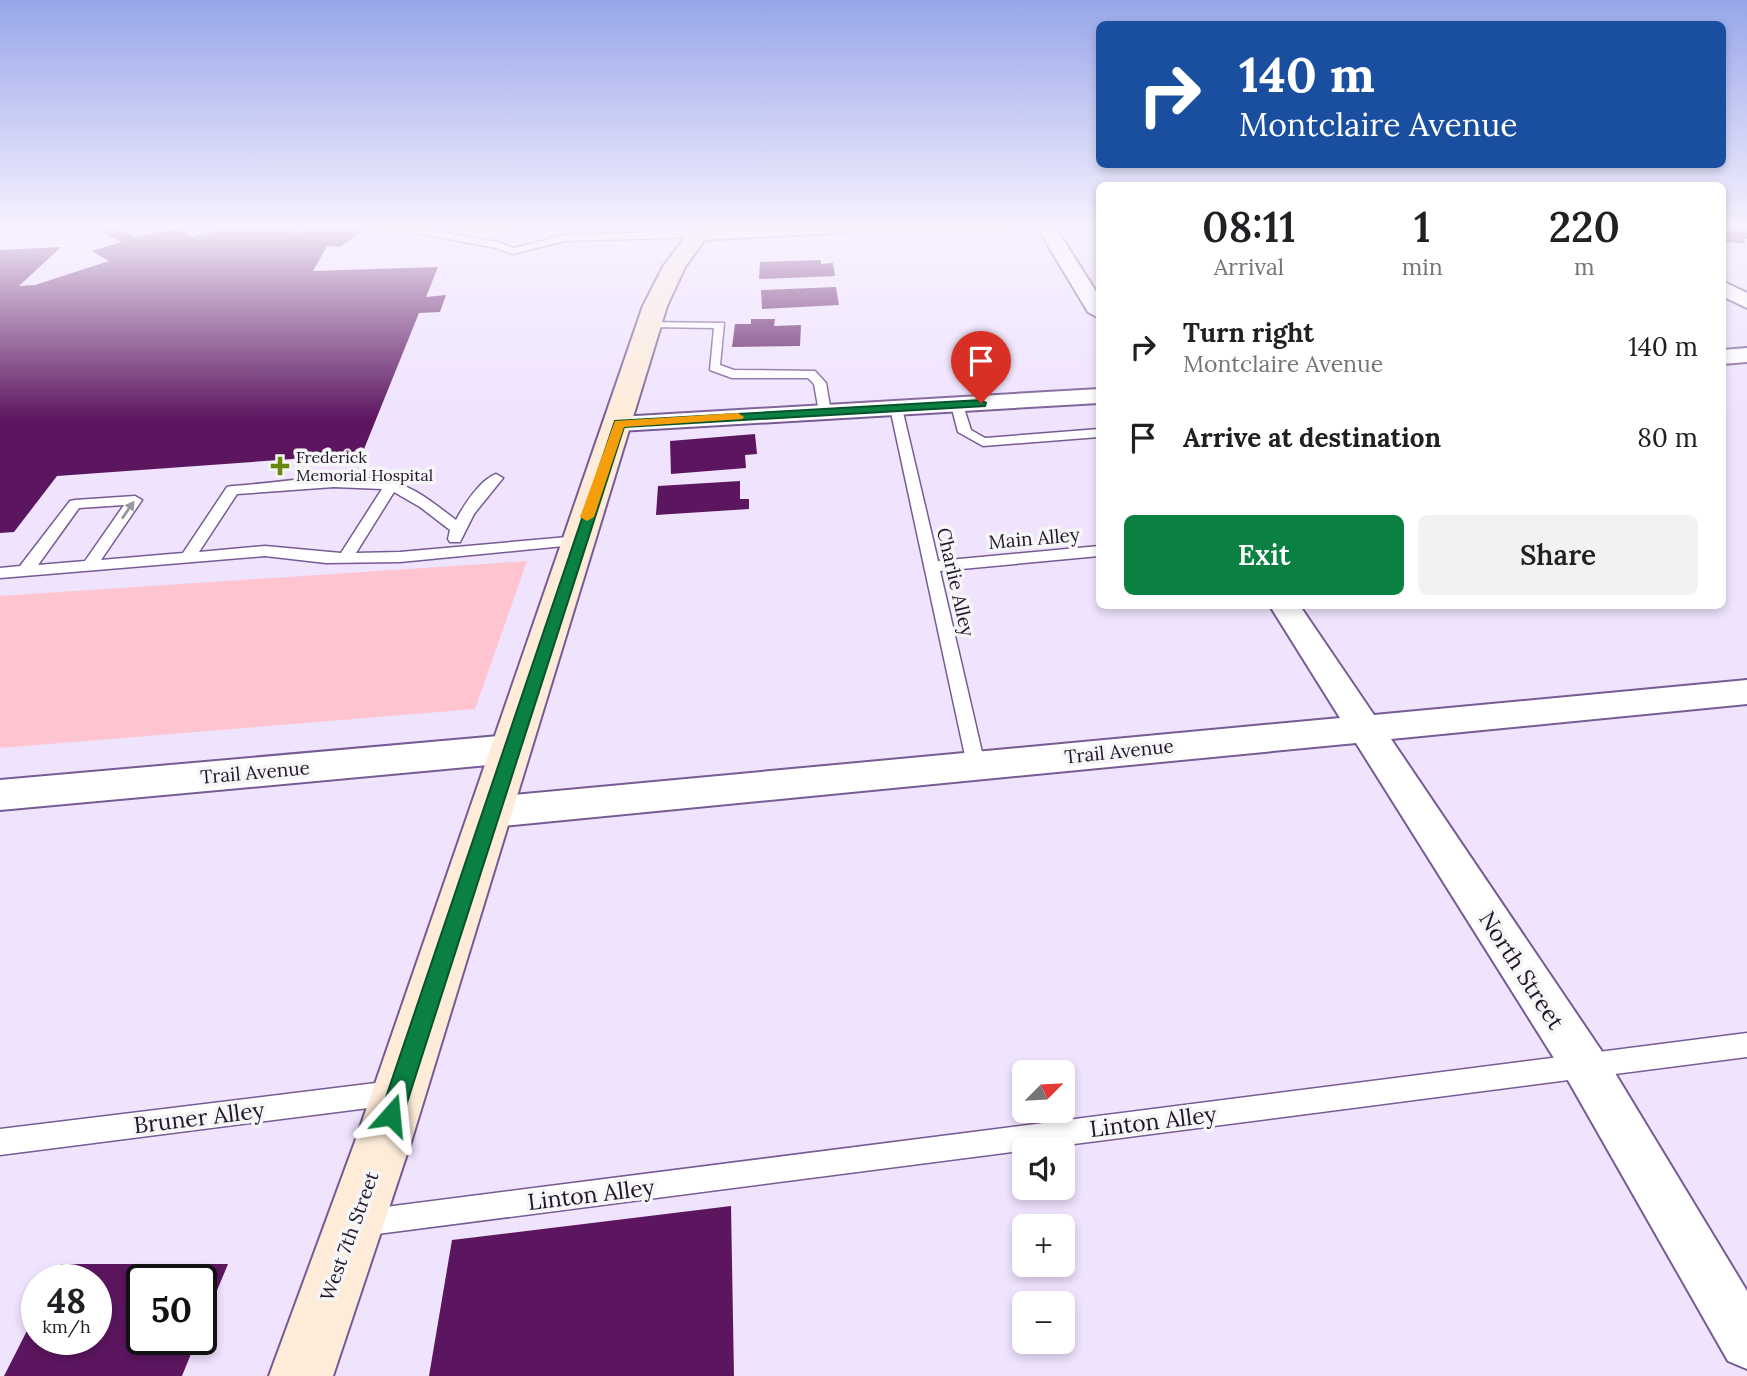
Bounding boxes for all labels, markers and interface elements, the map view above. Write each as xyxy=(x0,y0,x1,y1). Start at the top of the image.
text: 140 m xyxy=(1239,43,1375,105)
icon: right xyxy=(1124,49,1215,140)
text: Montclaire Avenue xyxy=(1239,104,1518,145)
text: 08:11 xyxy=(1202,200,1296,254)
text: 1 xyxy=(1414,200,1430,254)
text: 220 xyxy=(1549,200,1620,254)
text: Arrival xyxy=(1214,252,1284,281)
text: min xyxy=(1402,252,1443,281)
text: m xyxy=(1574,252,1595,281)
text: Turn right xyxy=(1183,316,1314,349)
icon: right xyxy=(1124,328,1162,366)
text: 140 m xyxy=(1628,330,1698,363)
pin xyxy=(951,331,1011,403)
icon: arrive xyxy=(962,342,1000,380)
text: Montclaire Avenue xyxy=(1183,349,1383,378)
icon: arrive xyxy=(1124,419,1162,457)
text: Arrive at destination xyxy=(1183,421,1441,454)
text: 80 m xyxy=(1637,421,1698,454)
place label: Frederick Memorial Hospital xyxy=(296,447,433,485)
marker: Frederick Memorial Hospital xyxy=(270,456,290,476)
one-way arrow xyxy=(121,500,134,520)
button: Exit xyxy=(1124,515,1404,595)
button: Share xyxy=(1418,515,1698,595)
street label: Main Alley xyxy=(987,522,1081,554)
street label: Charlie Alley xyxy=(932,525,980,639)
street label: Trail Avenue xyxy=(1063,733,1175,769)
street label: Trail Avenue xyxy=(199,755,311,789)
street label: North Street xyxy=(1473,906,1571,1035)
north arrow xyxy=(1012,1060,1074,1124)
map controls xyxy=(1012,1060,1075,1354)
position arrow xyxy=(354,1078,428,1152)
street label: Bruner Alley xyxy=(132,1094,267,1139)
street label: Linton Alley xyxy=(1088,1099,1219,1143)
button: sound xyxy=(1012,1137,1075,1200)
street label: West 7th Street xyxy=(314,1167,384,1304)
street label: Linton Alley xyxy=(526,1172,657,1216)
button: + xyxy=(1012,1214,1075,1277)
speed limit sign: 50 xyxy=(126,1264,217,1355)
text: 48 xyxy=(47,1278,86,1323)
button: − xyxy=(1012,1291,1075,1354)
text: km/h xyxy=(42,1315,91,1338)

